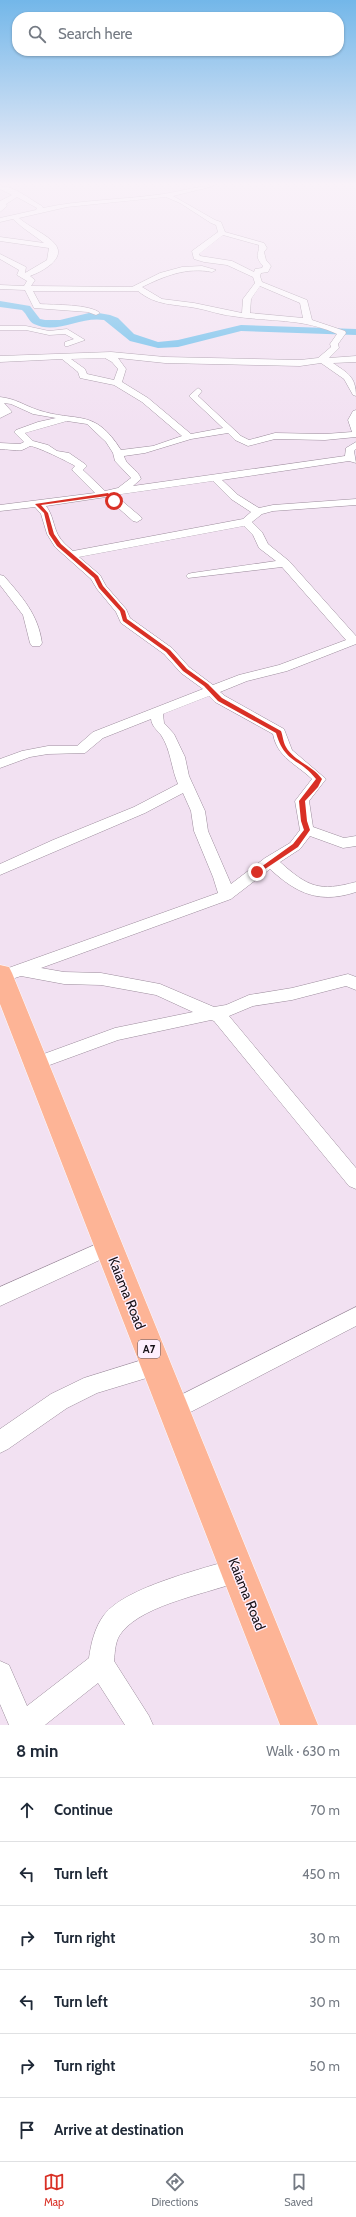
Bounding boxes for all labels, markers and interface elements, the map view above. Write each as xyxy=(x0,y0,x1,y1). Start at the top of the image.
search box xyxy=(12,12,344,56)
icon: search xyxy=(26,23,48,45)
text: Search here xyxy=(58,25,133,43)
route start xyxy=(105,492,123,510)
route end xyxy=(248,863,266,881)
street label: Kaiama Road xyxy=(104,1254,150,1332)
road number: A7 xyxy=(138,1340,160,1358)
street label: Kaiama Road xyxy=(224,1555,270,1633)
text: 8 min xyxy=(16,1741,58,1761)
text: Walk · 630 m xyxy=(266,1743,340,1759)
icon: ahead xyxy=(16,1799,38,1821)
text: Continue xyxy=(54,1801,113,1819)
text: 70 m xyxy=(310,1802,340,1818)
icon: left xyxy=(16,1863,38,1885)
text: Turn left xyxy=(54,1865,108,1883)
text: 450 m xyxy=(302,1866,340,1882)
icon: right xyxy=(16,1927,38,1949)
text: Turn right xyxy=(54,1929,115,1947)
text: 30 m xyxy=(310,1930,340,1946)
icon: left xyxy=(16,1991,38,2013)
text: Turn left xyxy=(54,1993,108,2011)
text: 30 m xyxy=(310,1994,340,2010)
icon: right xyxy=(16,2055,38,2077)
text: Turn right xyxy=(54,2057,115,2075)
text: 50 m xyxy=(310,2058,340,2074)
icon: arrive xyxy=(16,2119,38,2141)
text: Arrive at destination xyxy=(54,2121,184,2139)
tab: Map xyxy=(43,2171,65,2209)
tab: Directions xyxy=(151,2171,198,2209)
tab: Saved xyxy=(284,2171,313,2209)

